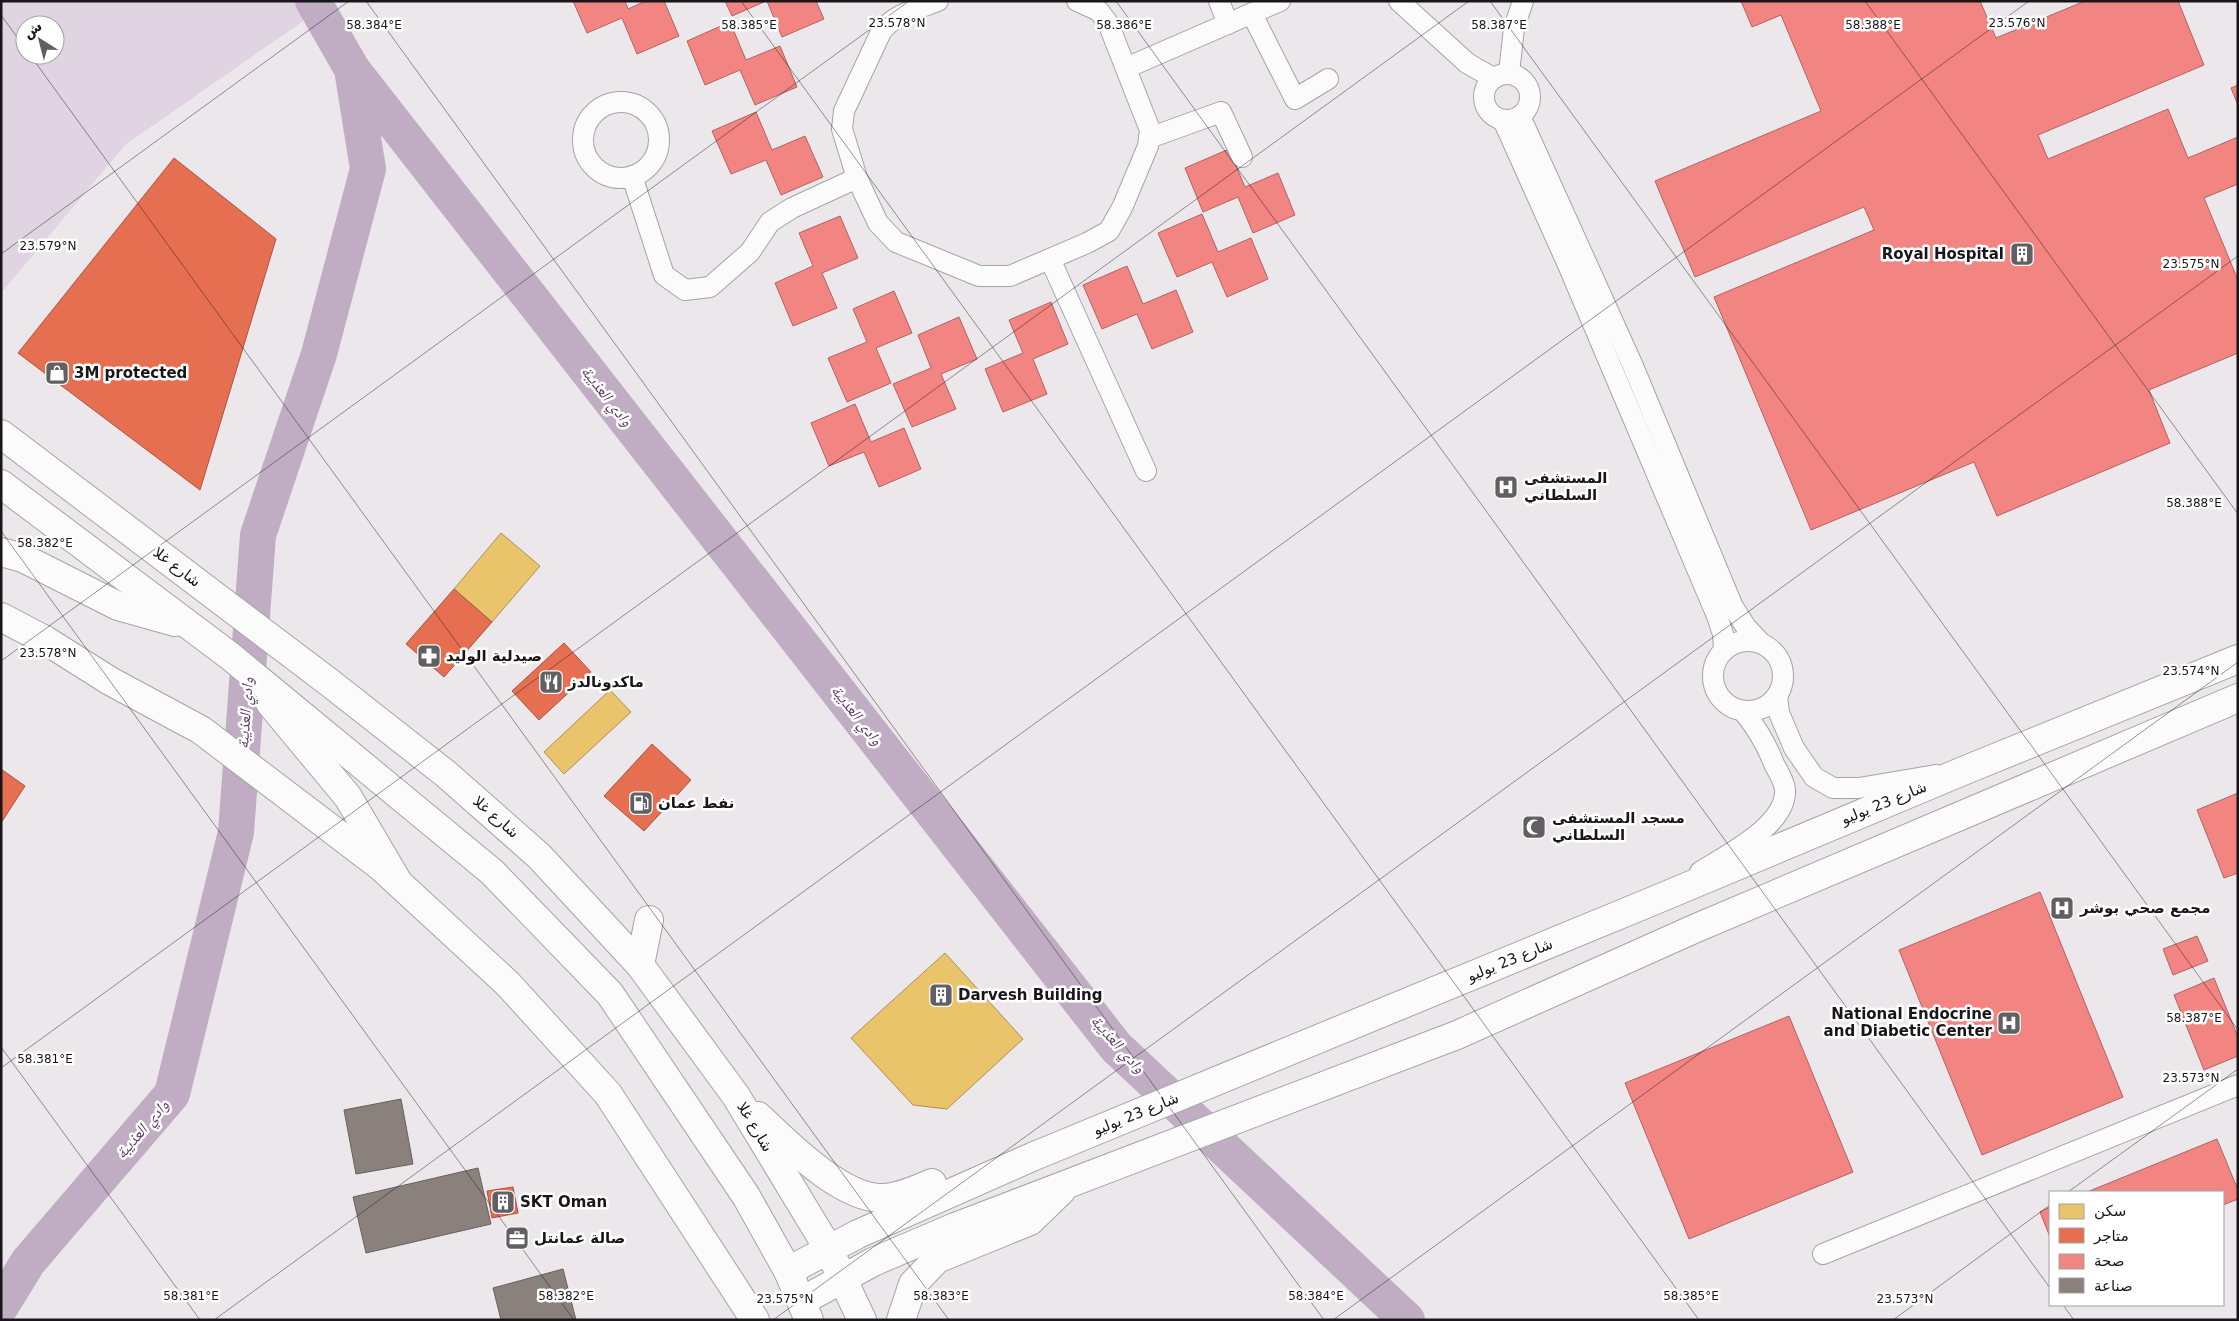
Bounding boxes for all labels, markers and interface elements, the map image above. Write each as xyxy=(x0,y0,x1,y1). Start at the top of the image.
north arrow xyxy=(15,15,65,65)
text: 23.578°N xyxy=(869,16,925,30)
text: 23.576°N xyxy=(1989,16,2045,30)
text: ش xyxy=(20,17,45,42)
text: 58.384°E xyxy=(346,18,402,32)
text: 58.385°E xyxy=(721,18,777,32)
text: 58.386°E xyxy=(1096,18,1152,32)
text: 58.387°E xyxy=(1471,18,1527,32)
text: 58.388°E xyxy=(1845,18,1901,32)
text: 23.579°N xyxy=(20,239,76,253)
building icon: Royal Hospital xyxy=(2009,241,2035,267)
place label: Royal Hospital xyxy=(1882,245,2004,263)
text: 23.575°N xyxy=(2163,257,2219,271)
shop icon: 3M protected xyxy=(44,360,70,386)
water label: وادي العذيبة xyxy=(575,362,637,432)
place label: 3M protected xyxy=(74,364,187,382)
place label: المستشفى السلطاني xyxy=(1524,469,1607,504)
hospital icon: المستشفى السلطاني xyxy=(1493,474,1519,500)
text: 58.388°E xyxy=(2166,496,2222,510)
text: 58.382°E xyxy=(17,536,73,550)
street label: شارع غلا xyxy=(150,543,204,591)
pharmacy icon: صيدلية الوليد xyxy=(416,643,442,669)
text: 23.578°N xyxy=(20,646,76,660)
place label: صيدلية الوليد xyxy=(446,647,542,665)
text: 23.574°N xyxy=(2163,664,2219,678)
restaurant icon: ماكدونالدز xyxy=(538,669,564,695)
place label: ماكدونالدز xyxy=(567,673,644,691)
water label: وادي العذيبة xyxy=(233,676,260,750)
water label: وادي العذيبة xyxy=(825,681,887,751)
street label: شارع 23 يوليو xyxy=(1838,778,1929,829)
fuel station icon: نفط عمان xyxy=(628,790,654,816)
street label: شارع غلا xyxy=(469,792,523,842)
place label: نفط عمان xyxy=(658,794,734,812)
place label: مسجد المستشفى السلطاني xyxy=(1552,809,1685,844)
mosque icon: مسجد المستشفى السلطاني xyxy=(1521,814,1547,840)
hospital icon: مجمع صحي بوشر xyxy=(2049,895,2075,921)
place label: مجمع صحي بوشر xyxy=(2079,899,2210,917)
street label: شارع 23 يوليو xyxy=(1464,935,1555,986)
building icon: Darvesh Building xyxy=(928,982,954,1008)
place label: Darvesh Building xyxy=(958,986,1102,1004)
place label: National Endocrine and Diabetic Center xyxy=(1824,1005,1993,1040)
hospital icon: National Endocrine and Diabetic Center xyxy=(1996,1010,2022,1036)
water label: وادي العذيبة xyxy=(1085,1011,1149,1079)
text: 58.387°E xyxy=(2166,1011,2222,1025)
text: 58.381°E xyxy=(17,1052,73,1066)
text: 23.573°N xyxy=(2163,1071,2219,1085)
street label: شارع 23 يوليو xyxy=(1090,1089,1181,1140)
water label: وادي العذيبة xyxy=(111,1095,175,1164)
street label: شارع غلا xyxy=(733,1099,777,1155)
building icon: SKT Oman xyxy=(490,1189,516,1215)
legend xyxy=(2049,1191,2224,1306)
place label: SKT Oman xyxy=(520,1193,607,1211)
text: سكن xyxy=(2094,1202,2126,1220)
office icon: صالة عمانتل xyxy=(504,1225,530,1251)
text: متاجر xyxy=(2093,1227,2129,1245)
place label: صالة عمانتل xyxy=(534,1229,625,1247)
text: صحة xyxy=(2094,1252,2124,1270)
text: صناعة xyxy=(2094,1277,2133,1295)
text: 58.381°E xyxy=(163,1289,219,1303)
text: 58.382°E xyxy=(538,1289,594,1303)
text: 58.383°E xyxy=(913,1289,969,1303)
text: 58.384°E xyxy=(1288,1289,1344,1303)
text: 58.385°E xyxy=(1663,1289,1719,1303)
text: 23.575°N xyxy=(757,1292,813,1306)
text: 23.573°N xyxy=(1877,1292,1933,1306)

